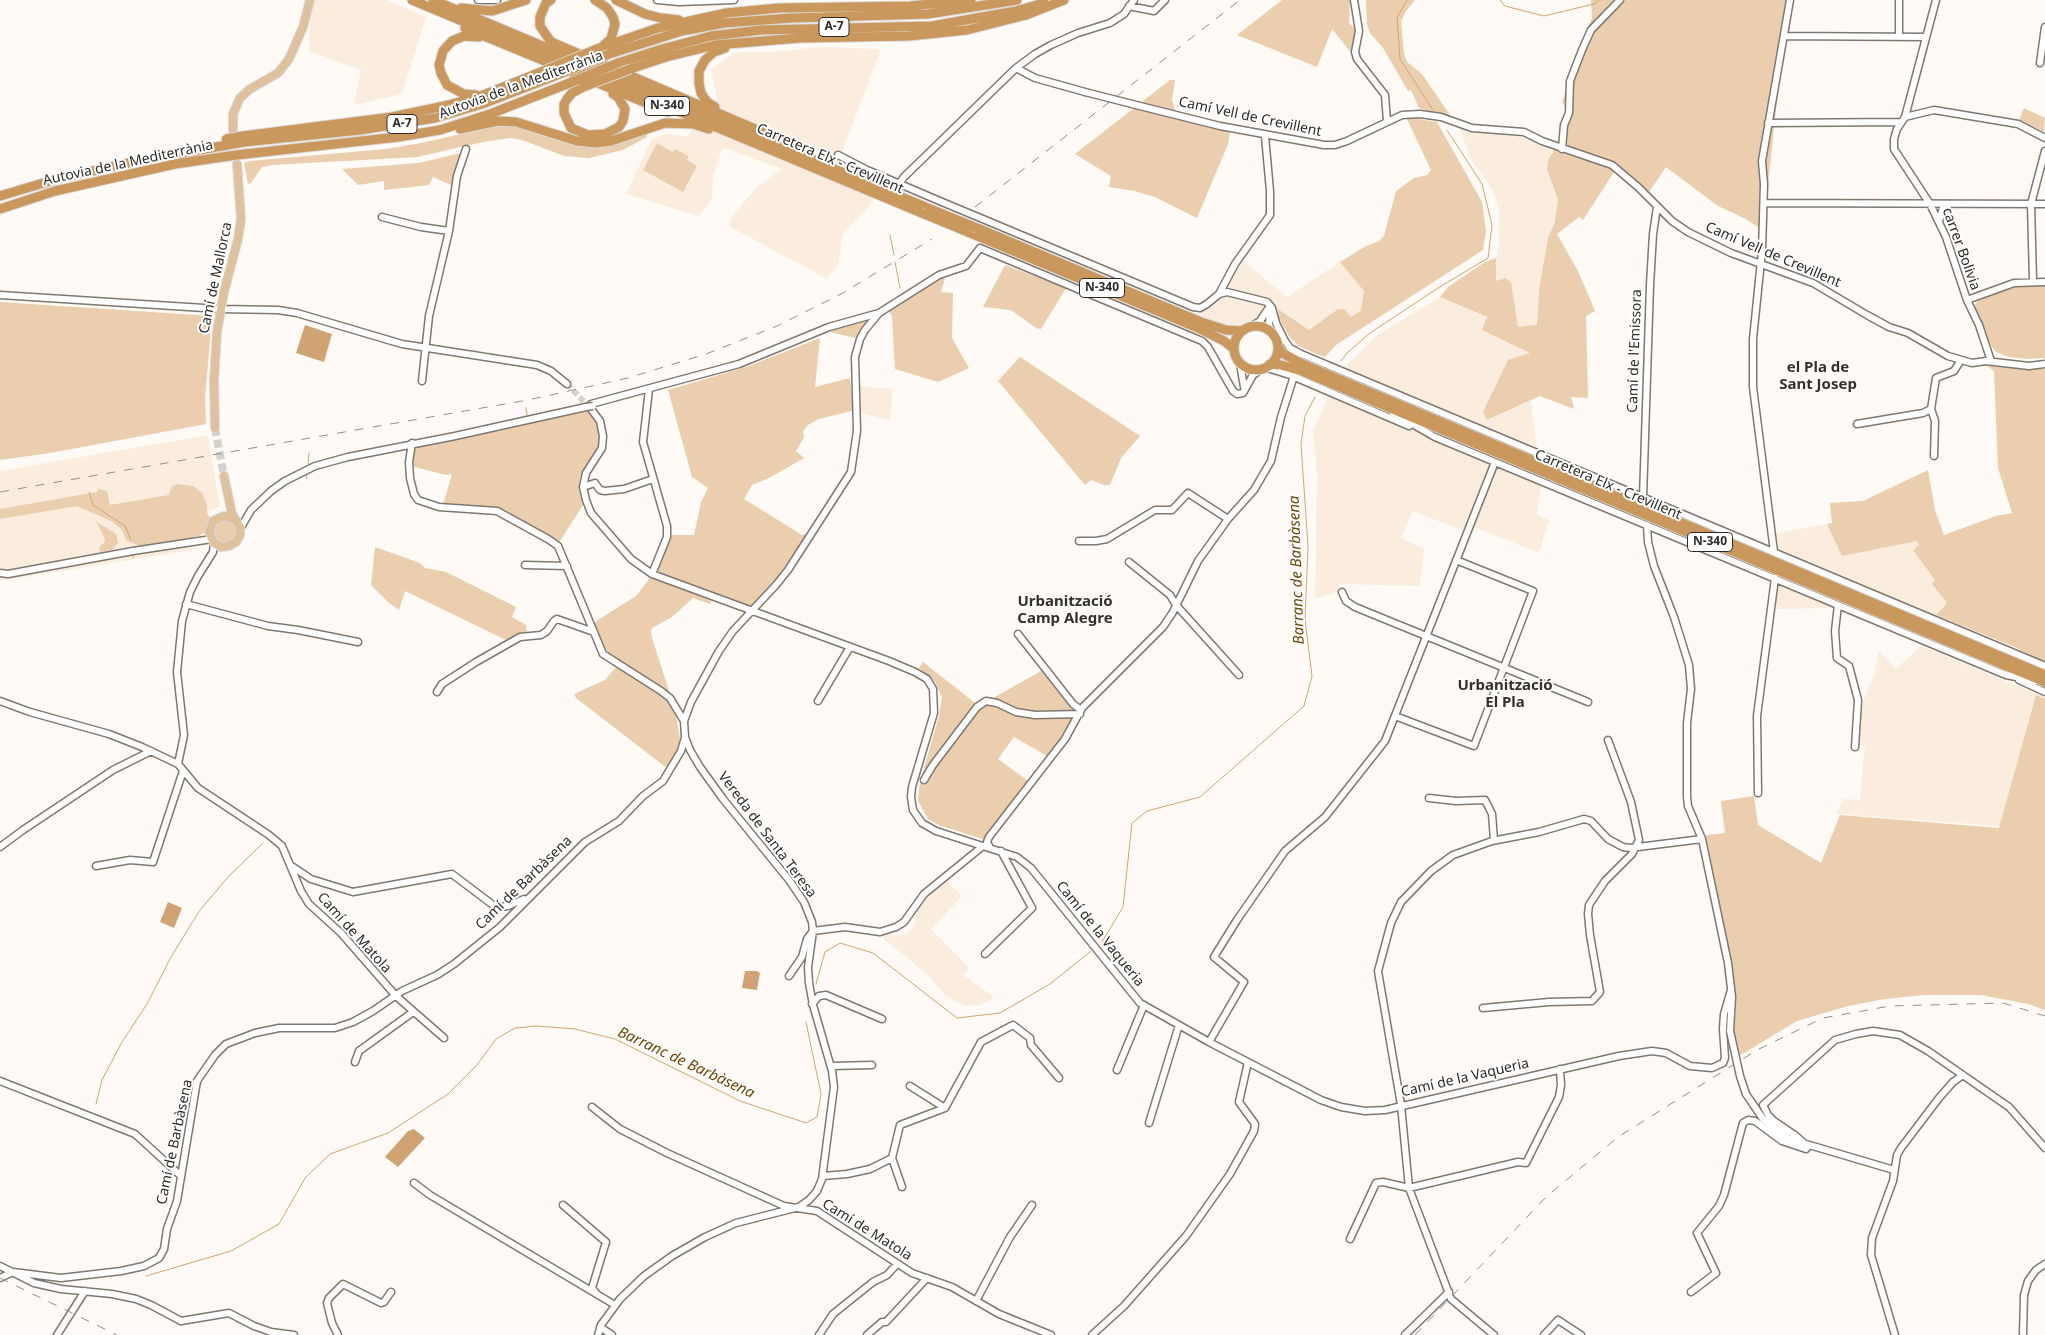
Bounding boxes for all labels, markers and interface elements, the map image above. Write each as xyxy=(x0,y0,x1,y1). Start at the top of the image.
road number: A-7 xyxy=(819,18,849,36)
street label: Autovia de la Mediterrània xyxy=(437,47,605,123)
street label: Camí Vell de Crevillent xyxy=(1177,94,1323,140)
road number: N-340 xyxy=(644,96,690,115)
road number: A-7 xyxy=(387,115,417,134)
street label: Carretera Elx - Crevillent xyxy=(754,120,906,198)
street label: Autovia de la Mediterrània xyxy=(41,137,215,189)
street label: carrer Bolivia xyxy=(1938,205,1984,293)
street label: Camí Vell de Crevillent xyxy=(1703,219,1843,291)
street label: Camí de Mallorca xyxy=(196,221,236,335)
road number: N-340 xyxy=(1080,278,1124,298)
street label: Camí de l'Emissora xyxy=(1624,289,1646,413)
district label: el Pla de Sant Josep xyxy=(1779,359,1857,394)
street label: Carretera Elx - Crevillent xyxy=(1532,446,1684,524)
water label: Barranc de Barbàsena xyxy=(1285,495,1309,645)
road number: N-340 xyxy=(1688,532,1732,552)
district label: Urbanització Camp Alegre xyxy=(1017,593,1113,628)
district label: Urbanització El Pla xyxy=(1457,677,1553,712)
street label: Vereda de Santa Teresa xyxy=(714,769,820,901)
street label: Camí de Barbàsena xyxy=(472,833,576,933)
street label: Camí de la Vaqueria xyxy=(1052,878,1148,990)
street label: Camí de Matola xyxy=(313,889,395,977)
water label: Barranc de Barbàsena xyxy=(615,1023,757,1103)
street label: Camí de la Vaqueria xyxy=(1399,1055,1531,1101)
street label: Camí de Barbàsena xyxy=(154,1078,196,1206)
street label: Camí de Matola xyxy=(819,1196,915,1264)

